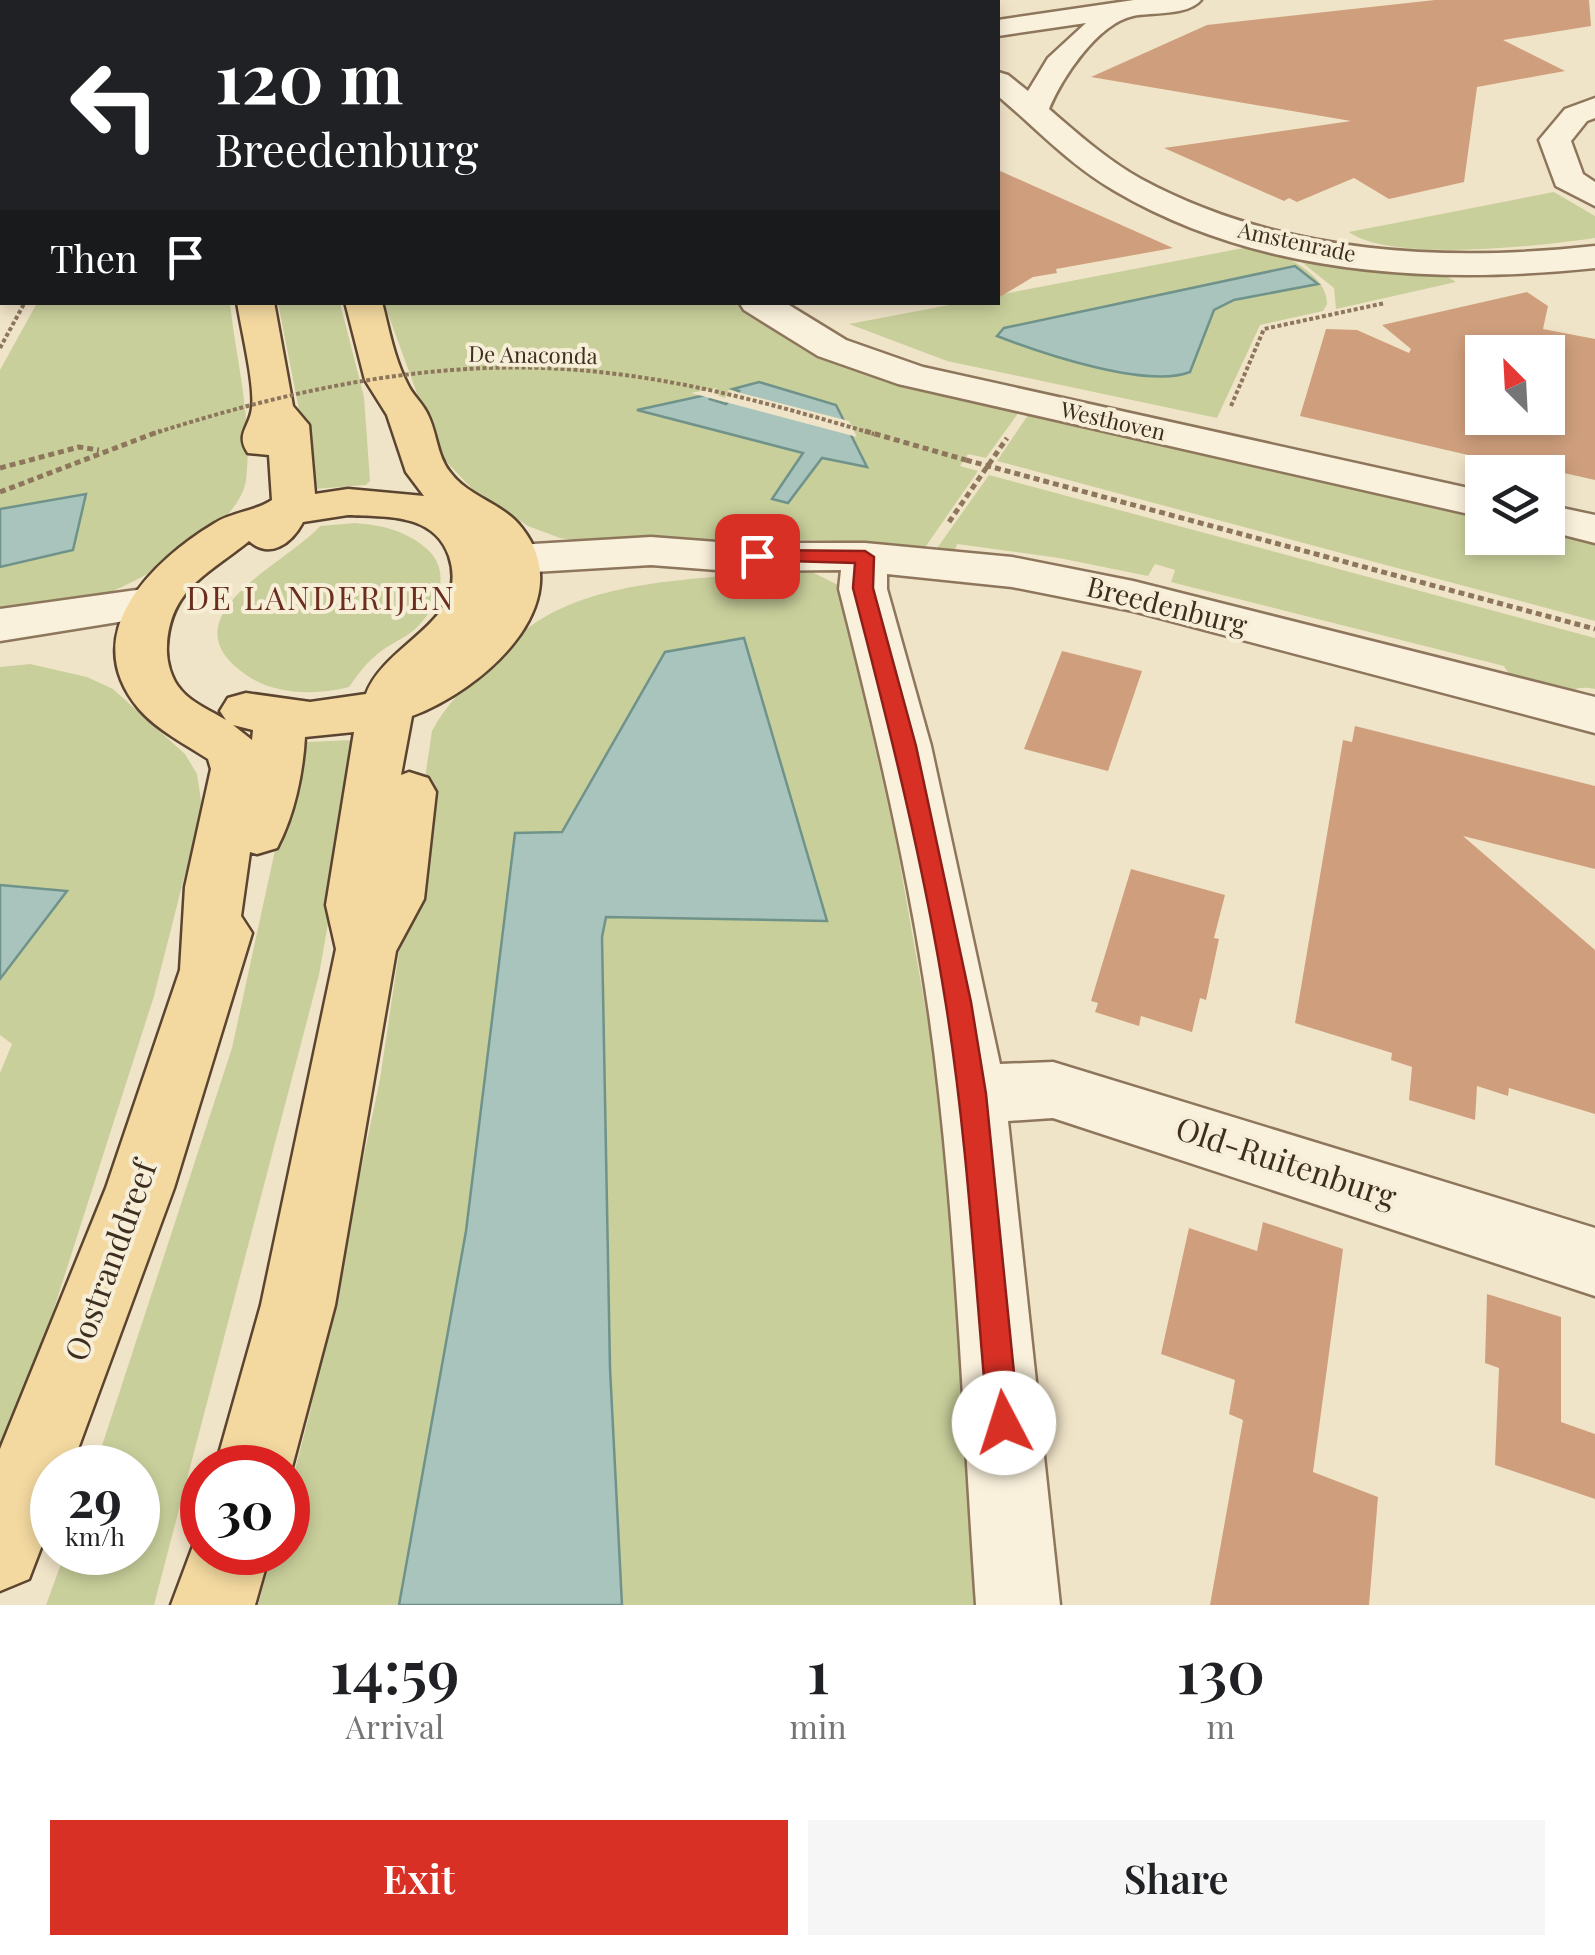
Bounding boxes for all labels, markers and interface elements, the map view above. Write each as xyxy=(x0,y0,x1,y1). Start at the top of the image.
text: 120 m xyxy=(215,28,403,122)
icon: left xyxy=(50,40,180,170)
text: Breedenburg xyxy=(215,118,479,178)
street label: Amstenrade xyxy=(1234,214,1359,268)
icon: arrive xyxy=(158,230,213,285)
text: Then xyxy=(50,232,138,283)
north arrow xyxy=(1465,335,1565,435)
map controls xyxy=(1465,335,1565,555)
street label: De Anaconda xyxy=(468,338,598,370)
street label: Westhoven xyxy=(1057,393,1169,447)
button: layers xyxy=(1465,455,1565,555)
pin xyxy=(715,514,800,599)
icon: arrive xyxy=(730,529,785,584)
street label: Breedenburg xyxy=(1083,567,1252,642)
district label: DE LANDERIJEN xyxy=(186,575,456,618)
street label: Old-Ruitenburg xyxy=(1171,1105,1403,1217)
street label: Oostranddreef xyxy=(53,1152,166,1366)
position arrow xyxy=(952,1371,1056,1475)
speed limit sign: 30 xyxy=(180,1445,310,1575)
text: 29 xyxy=(68,1464,122,1531)
text: km/h xyxy=(65,1519,125,1552)
text: 14:59 xyxy=(330,1629,460,1709)
text: 1 xyxy=(807,1629,829,1709)
text: 130 xyxy=(1177,1629,1265,1709)
text: Arrival xyxy=(346,1704,444,1747)
text: min xyxy=(790,1704,847,1747)
text: m xyxy=(1207,1704,1235,1747)
button: Exit xyxy=(50,1820,788,1935)
button: Share xyxy=(808,1820,1545,1935)

